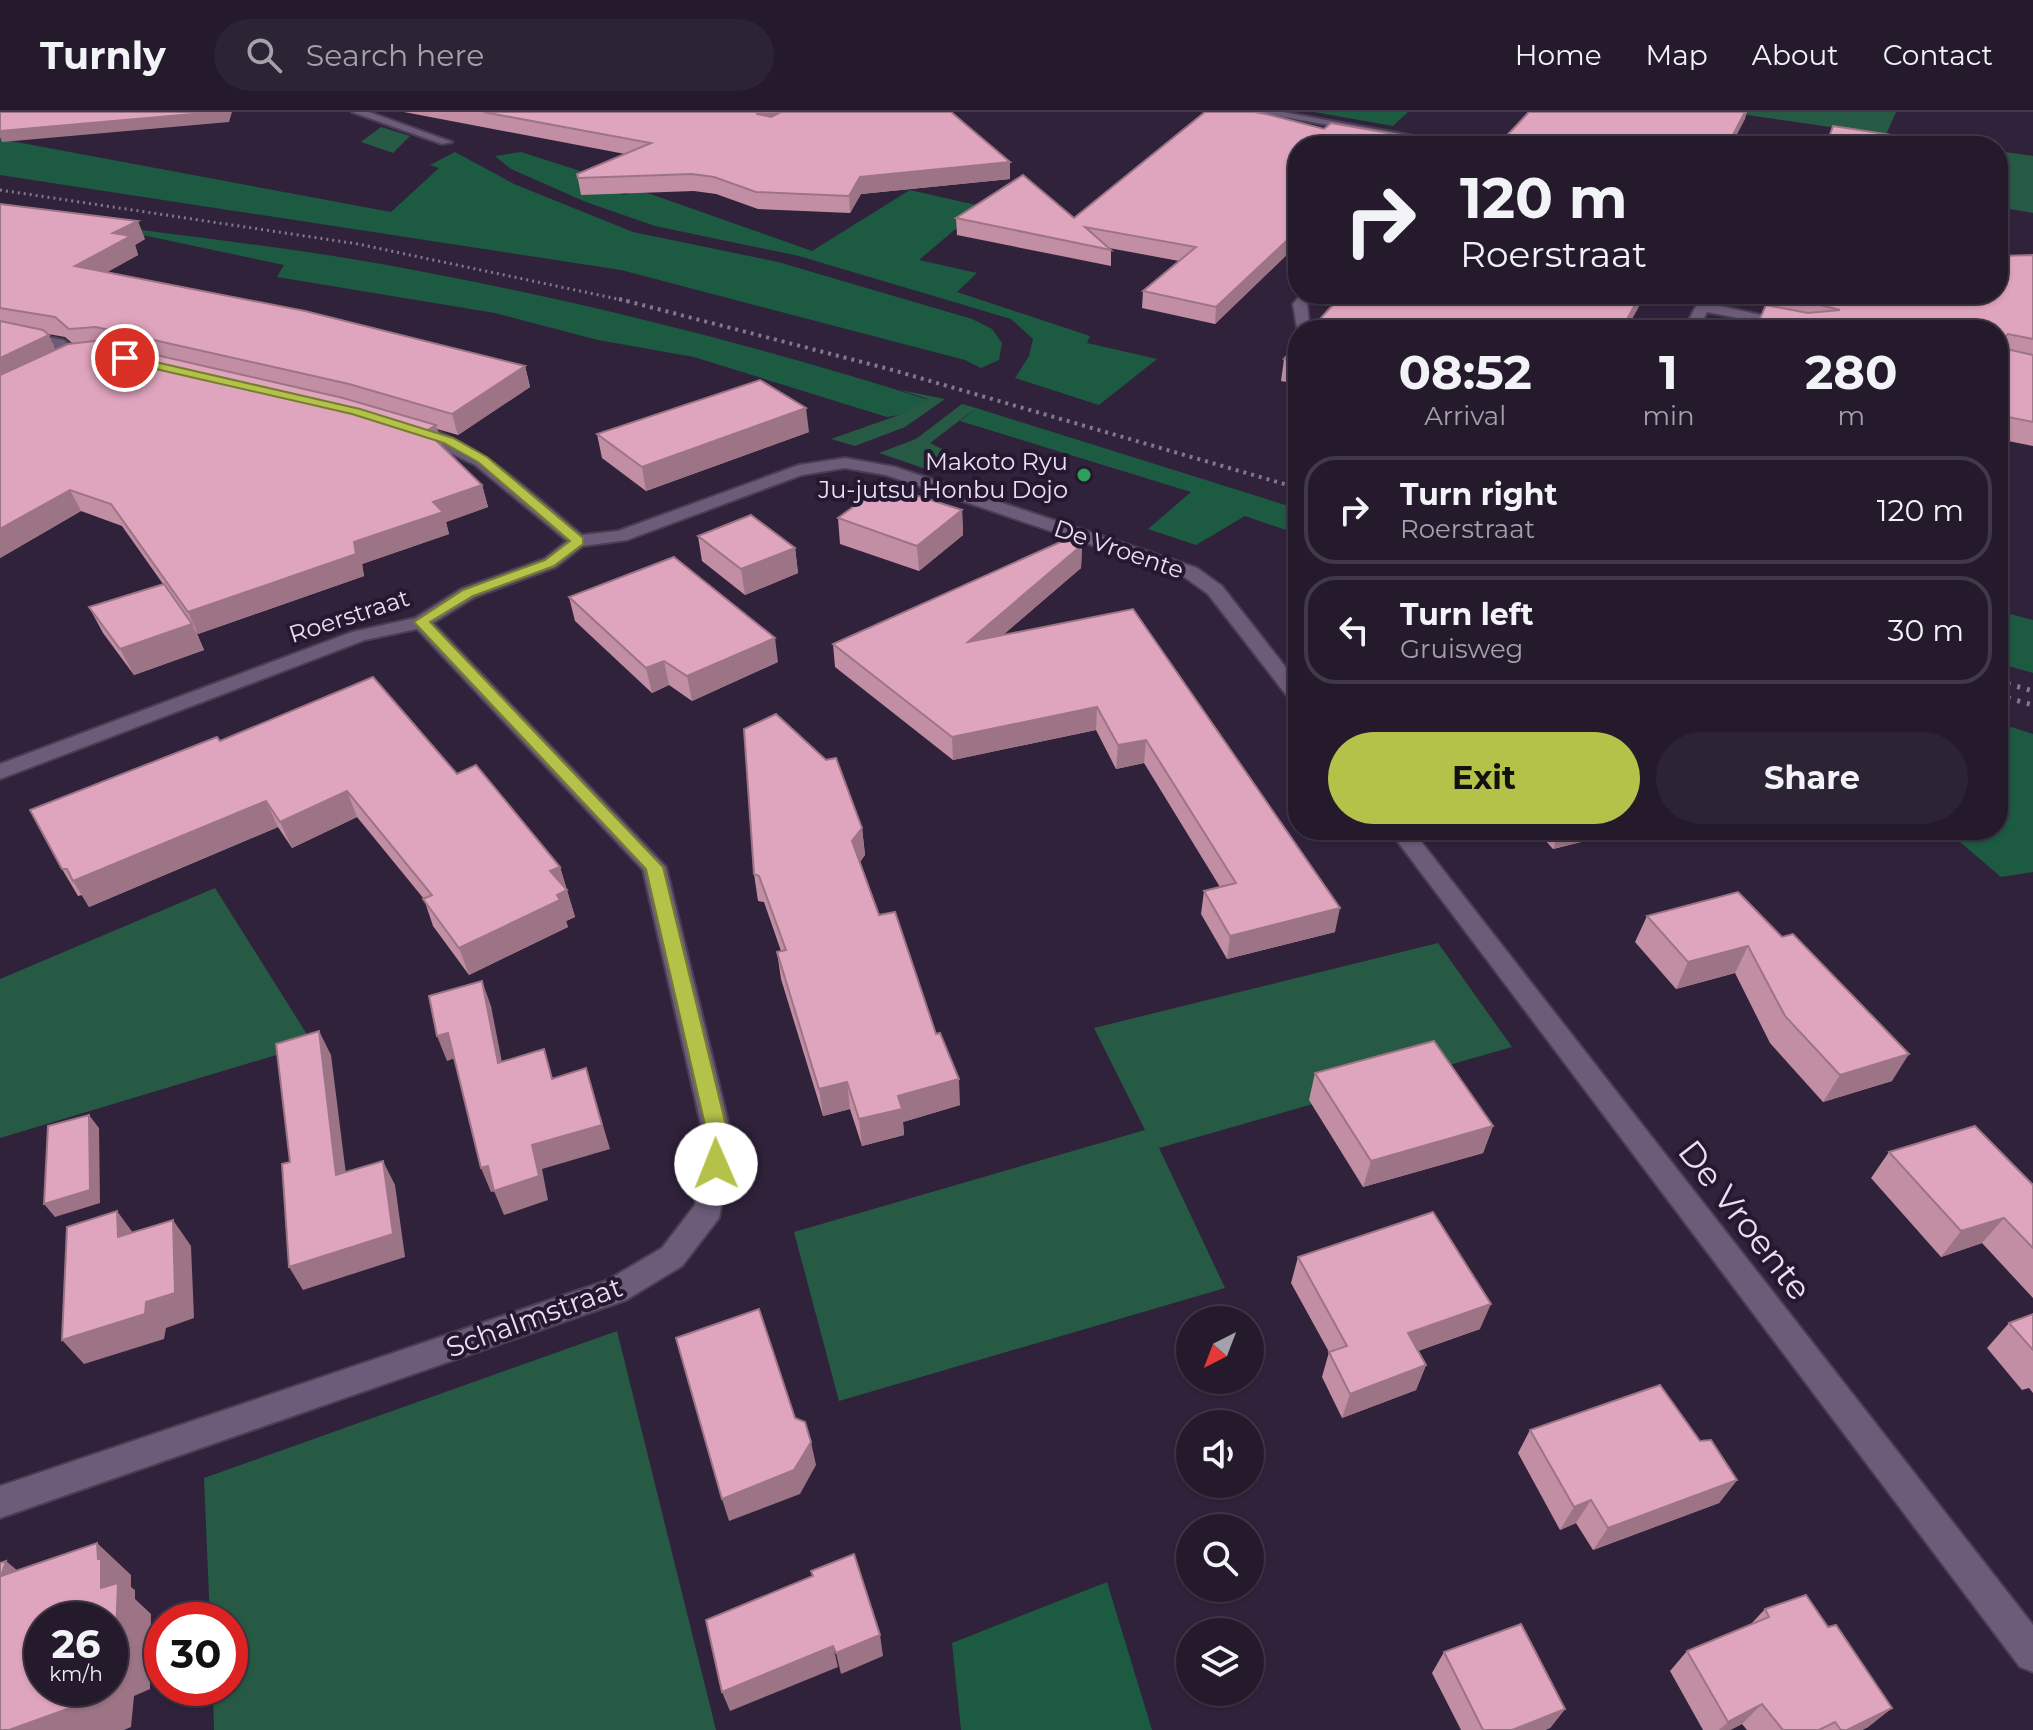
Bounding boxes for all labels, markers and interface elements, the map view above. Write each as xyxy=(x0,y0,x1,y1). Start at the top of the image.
search box xyxy=(214,19,774,91)
text: Turnly xyxy=(40,32,166,79)
icon: search xyxy=(242,33,286,77)
text: Search here xyxy=(306,37,484,74)
text: Home xyxy=(1515,38,1602,72)
text: Map xyxy=(1646,38,1708,72)
text: About xyxy=(1752,38,1839,72)
text: Contact xyxy=(1883,38,1993,72)
text: 120 m xyxy=(1460,164,1628,232)
icon: right xyxy=(1328,168,1432,272)
text: Roerstraat xyxy=(1460,232,1647,276)
pin xyxy=(91,324,159,392)
icon: arrive xyxy=(103,336,147,380)
text: 08:52 xyxy=(1398,343,1532,401)
text: 1 xyxy=(1659,343,1678,401)
text: 280 xyxy=(1805,343,1898,401)
text: Arrival xyxy=(1424,400,1506,432)
text: min xyxy=(1642,400,1695,432)
text: m xyxy=(1837,400,1865,432)
place label: Makoto Ryu Ju-jutsu Honbu Dojo xyxy=(817,447,1068,504)
marker: Makoto Ryu Ju-jutsu Honbu Dojo xyxy=(1075,466,1093,484)
text: Turn right xyxy=(1400,476,1557,513)
icon: right xyxy=(1332,488,1376,532)
text: 120 m xyxy=(1877,492,1964,529)
street label: De Vroente xyxy=(1050,513,1188,585)
text: Roerstraat xyxy=(1400,513,1535,545)
street label: Roerstraat xyxy=(285,583,413,649)
text: Turn left xyxy=(1400,596,1533,633)
icon: left xyxy=(1332,608,1376,652)
text: 30 m xyxy=(1888,612,1964,649)
text: Gruisweg xyxy=(1400,633,1523,665)
button: Exit xyxy=(1328,732,1640,824)
button: Share xyxy=(1656,732,1968,824)
position arrow xyxy=(674,1122,758,1206)
street label: De Vroente xyxy=(1669,1131,1821,1309)
street label: Schalmstraat xyxy=(441,1269,627,1365)
north arrow xyxy=(1176,1306,1264,1394)
map controls xyxy=(1176,1306,1264,1706)
button: sound xyxy=(1176,1410,1264,1498)
button: search xyxy=(1176,1514,1264,1602)
speed limit sign: 30 xyxy=(144,1602,248,1706)
button: layers xyxy=(1176,1618,1264,1706)
text: 26 xyxy=(51,1619,101,1668)
text: km/h xyxy=(49,1662,103,1686)

